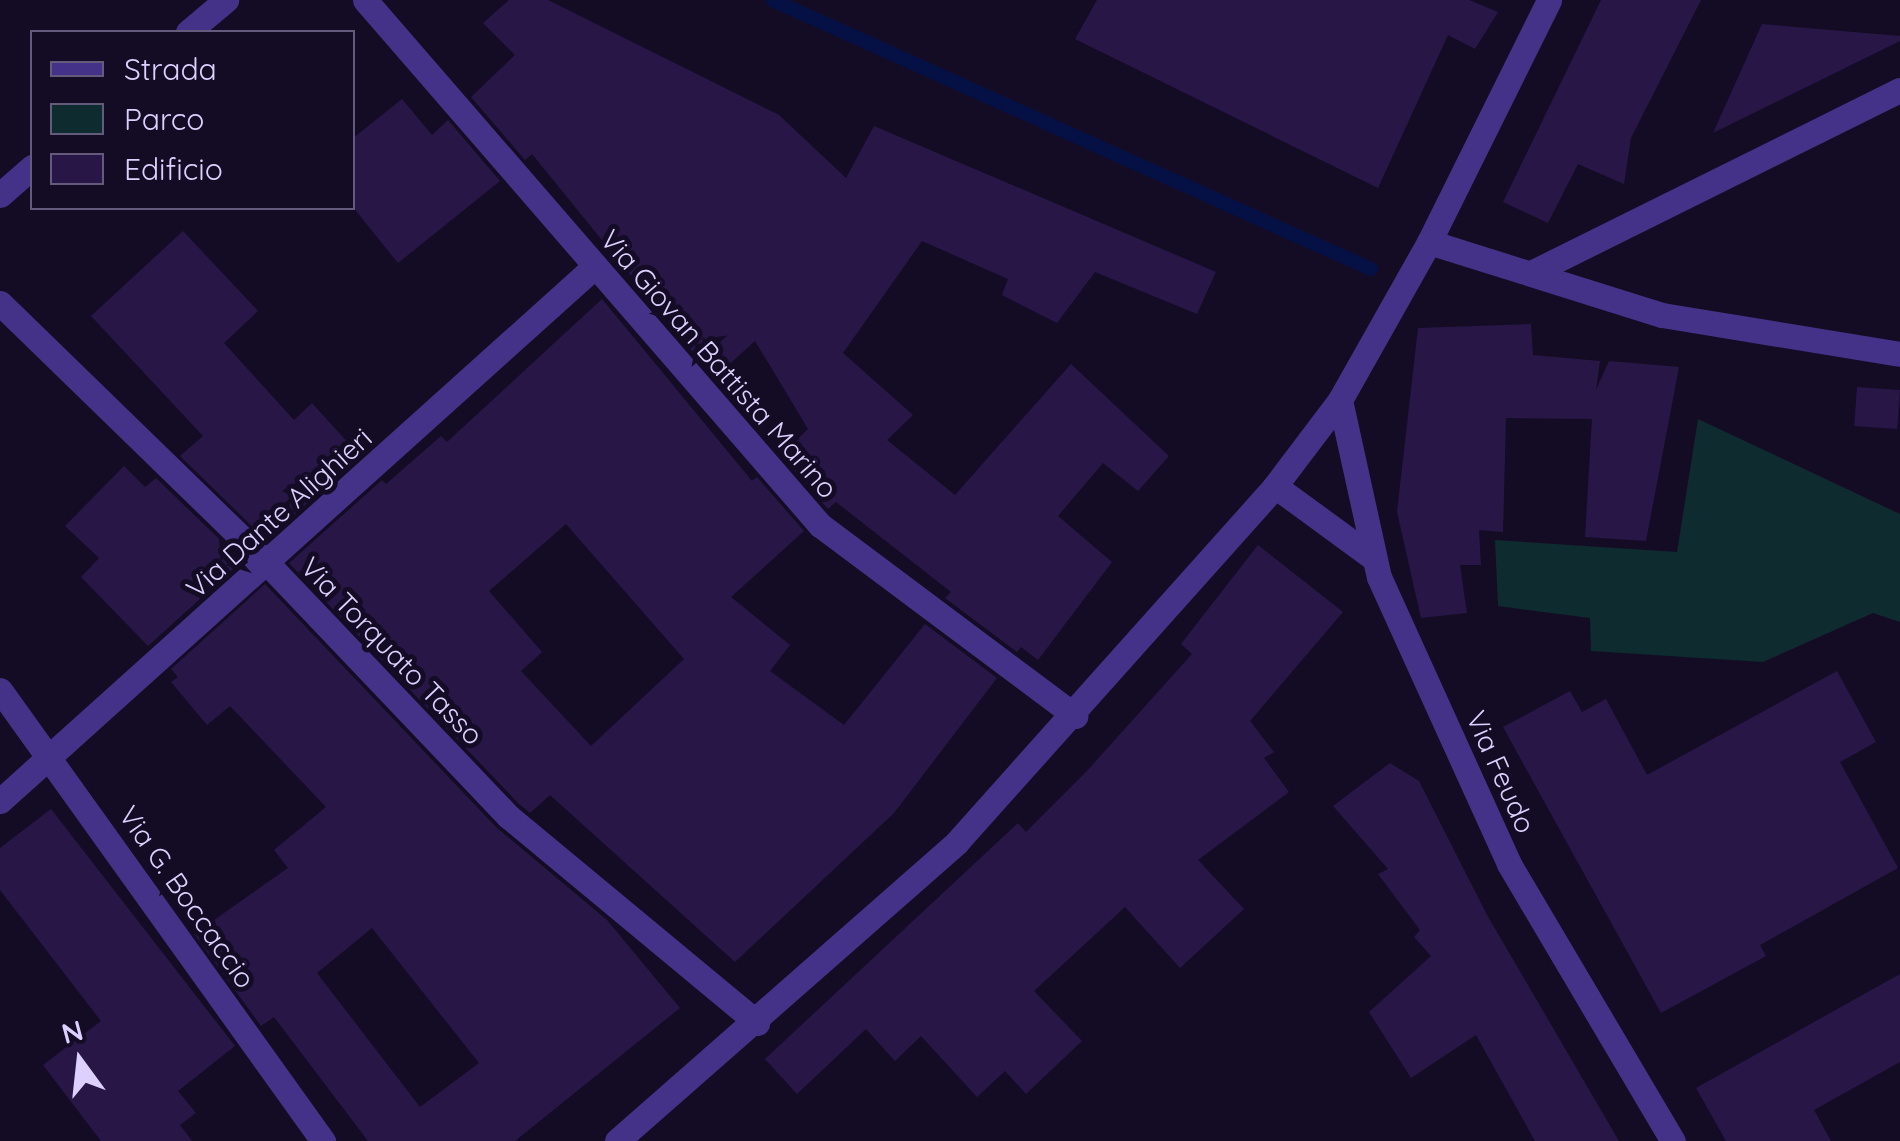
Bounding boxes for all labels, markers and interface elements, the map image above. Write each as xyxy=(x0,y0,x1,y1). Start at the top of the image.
legend xyxy=(30,30,355,210)
text: Strada xyxy=(124,50,217,88)
text: Parco xyxy=(124,100,204,138)
text: Edificio xyxy=(124,150,223,188)
street label: Via Giovan Battista Marino xyxy=(593,223,845,505)
street label: Via Dante Alighieri xyxy=(179,421,379,605)
street label: Via Torquato Tasso xyxy=(294,550,490,752)
street label: Via Feudo xyxy=(1459,706,1543,838)
street label: Via G. Boccaccio xyxy=(112,800,262,994)
north arrow xyxy=(30,1011,130,1111)
text: N xyxy=(58,1012,87,1051)

